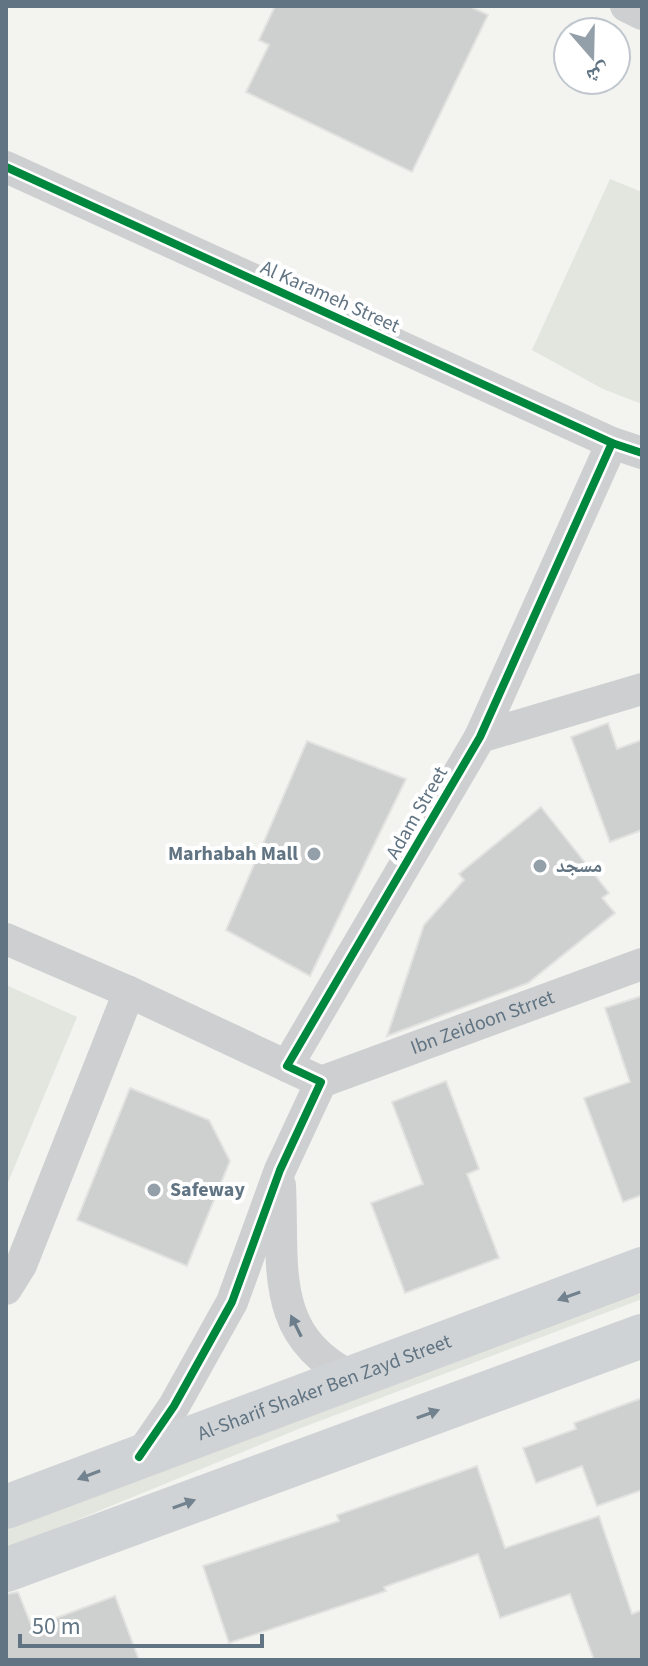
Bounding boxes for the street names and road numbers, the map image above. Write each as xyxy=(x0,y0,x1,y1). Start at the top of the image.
street label: Al Karameh Street xyxy=(256,254,404,340)
street label: Adam Street xyxy=(379,761,455,864)
street label: Ibn Zeidoon Strret xyxy=(407,983,559,1062)
street label: Al-Sharif Shaker Ben Zayd Street xyxy=(194,1327,456,1448)

